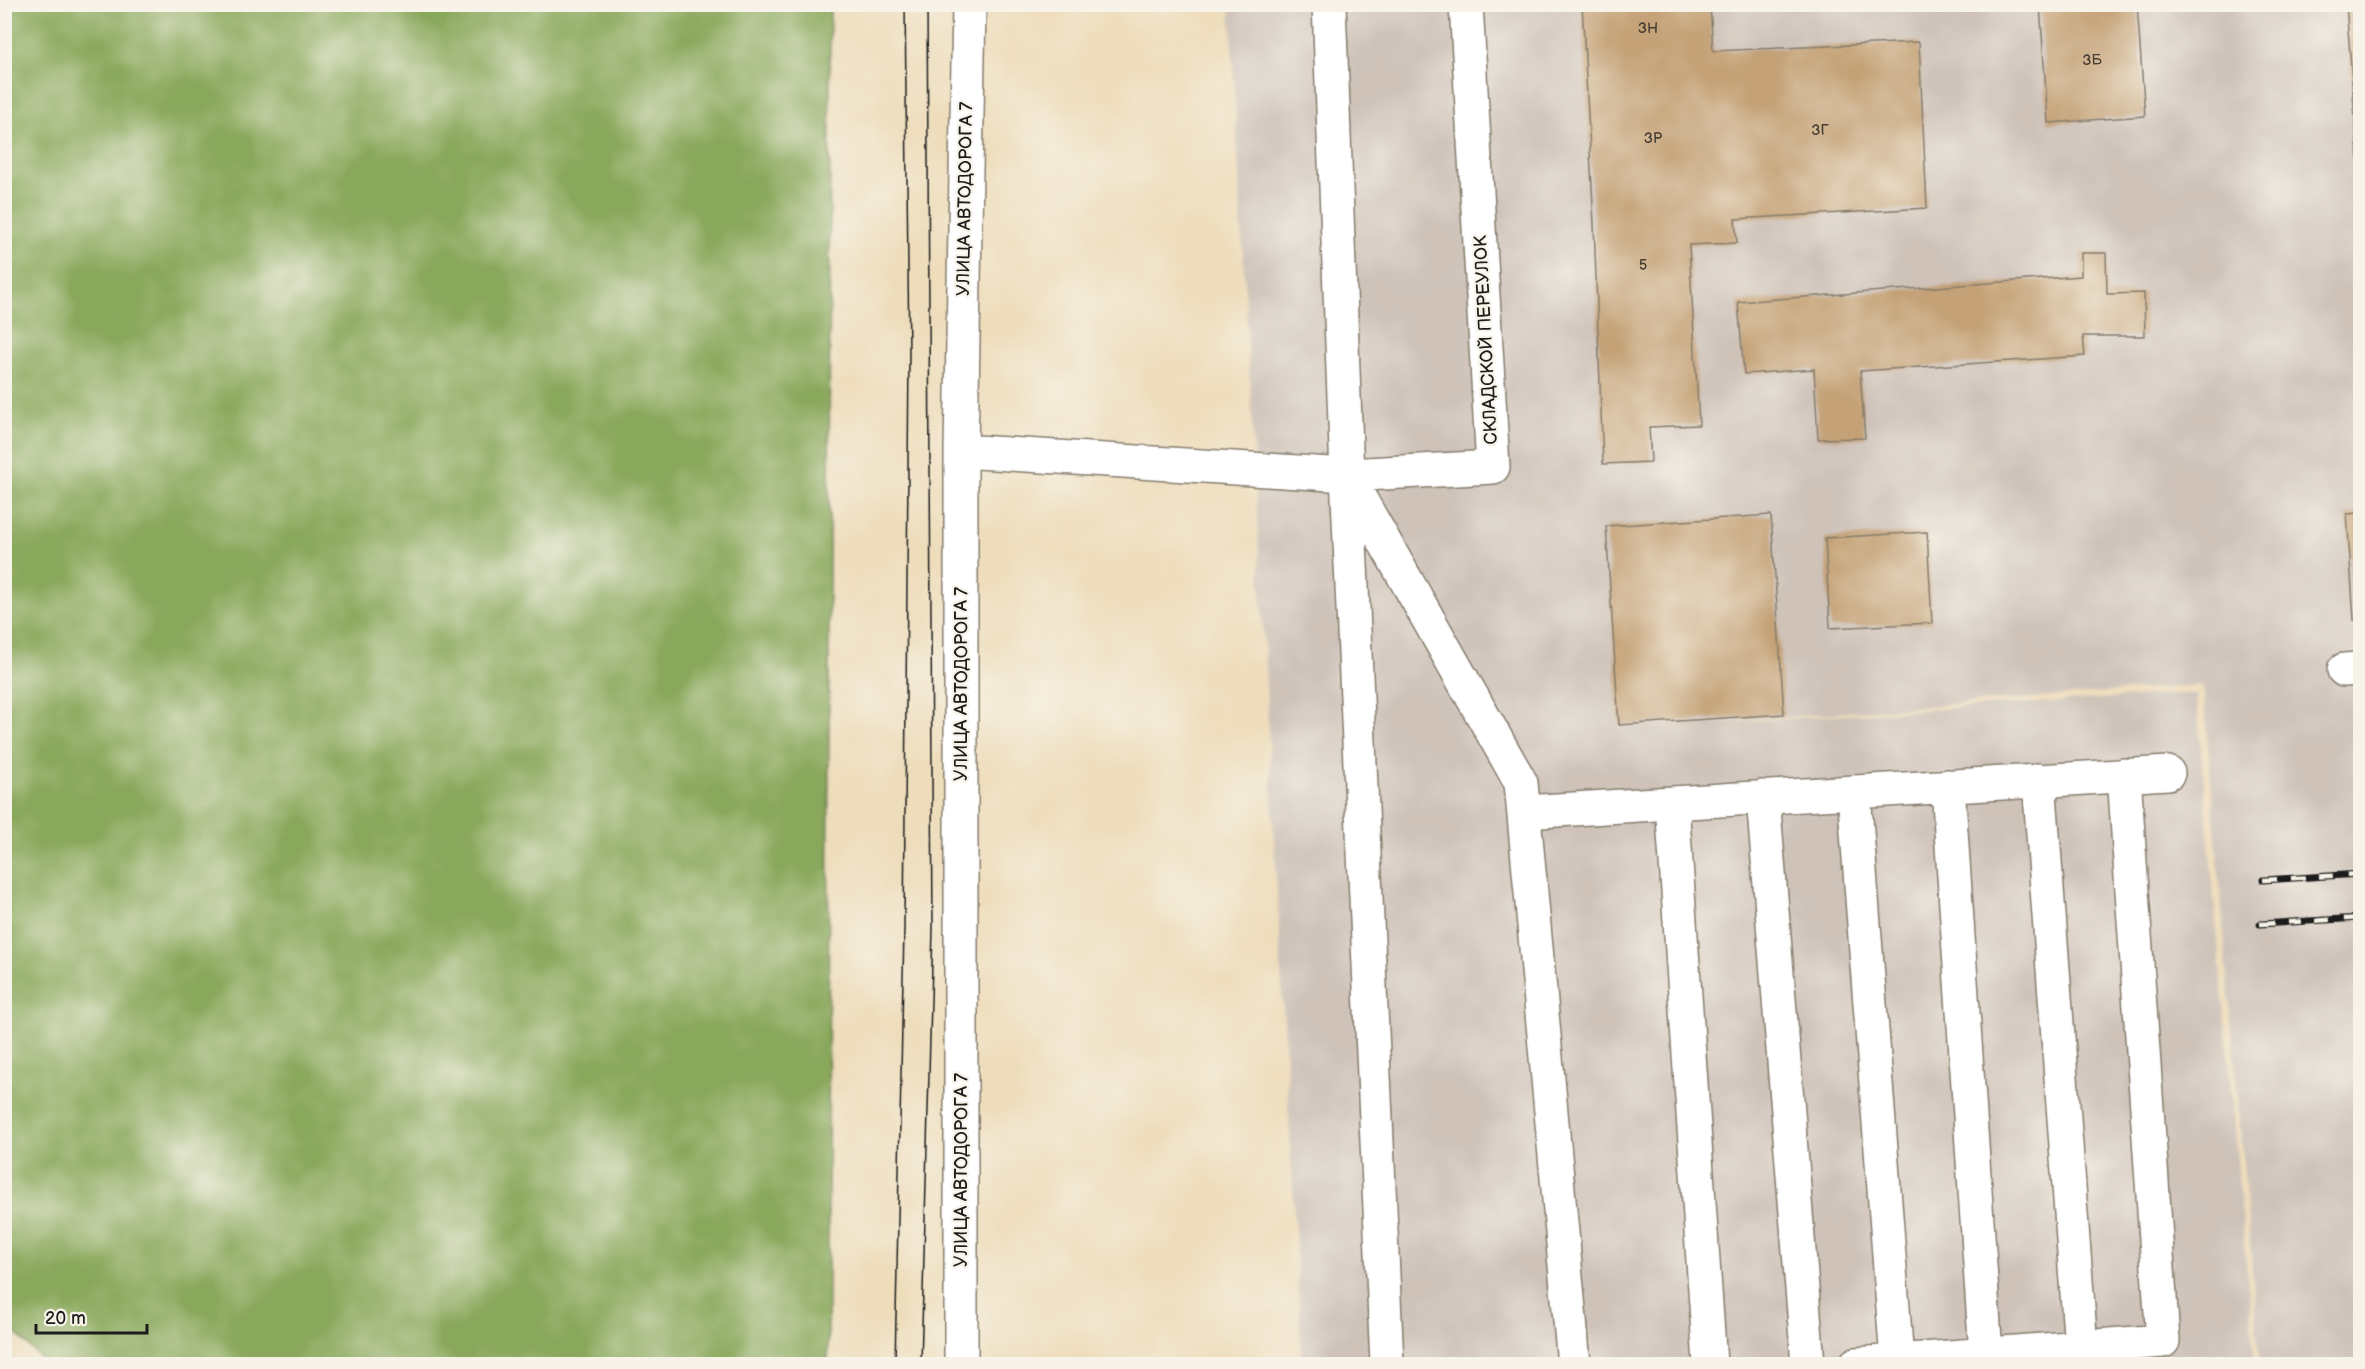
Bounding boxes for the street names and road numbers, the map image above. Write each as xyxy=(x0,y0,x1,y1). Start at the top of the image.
street label: УЛИЦА АВТОДОРОГА 7 xyxy=(953,102,977,296)
street label: СКЛАДСКОЙ ПЕРЕУЛОК xyxy=(1470,235,1502,445)
street label: УЛИЦА АВТОДОРОГА 7 xyxy=(951,587,972,781)
street label: УЛИЦА АВТОДОРОГА 7 xyxy=(951,1073,972,1267)

